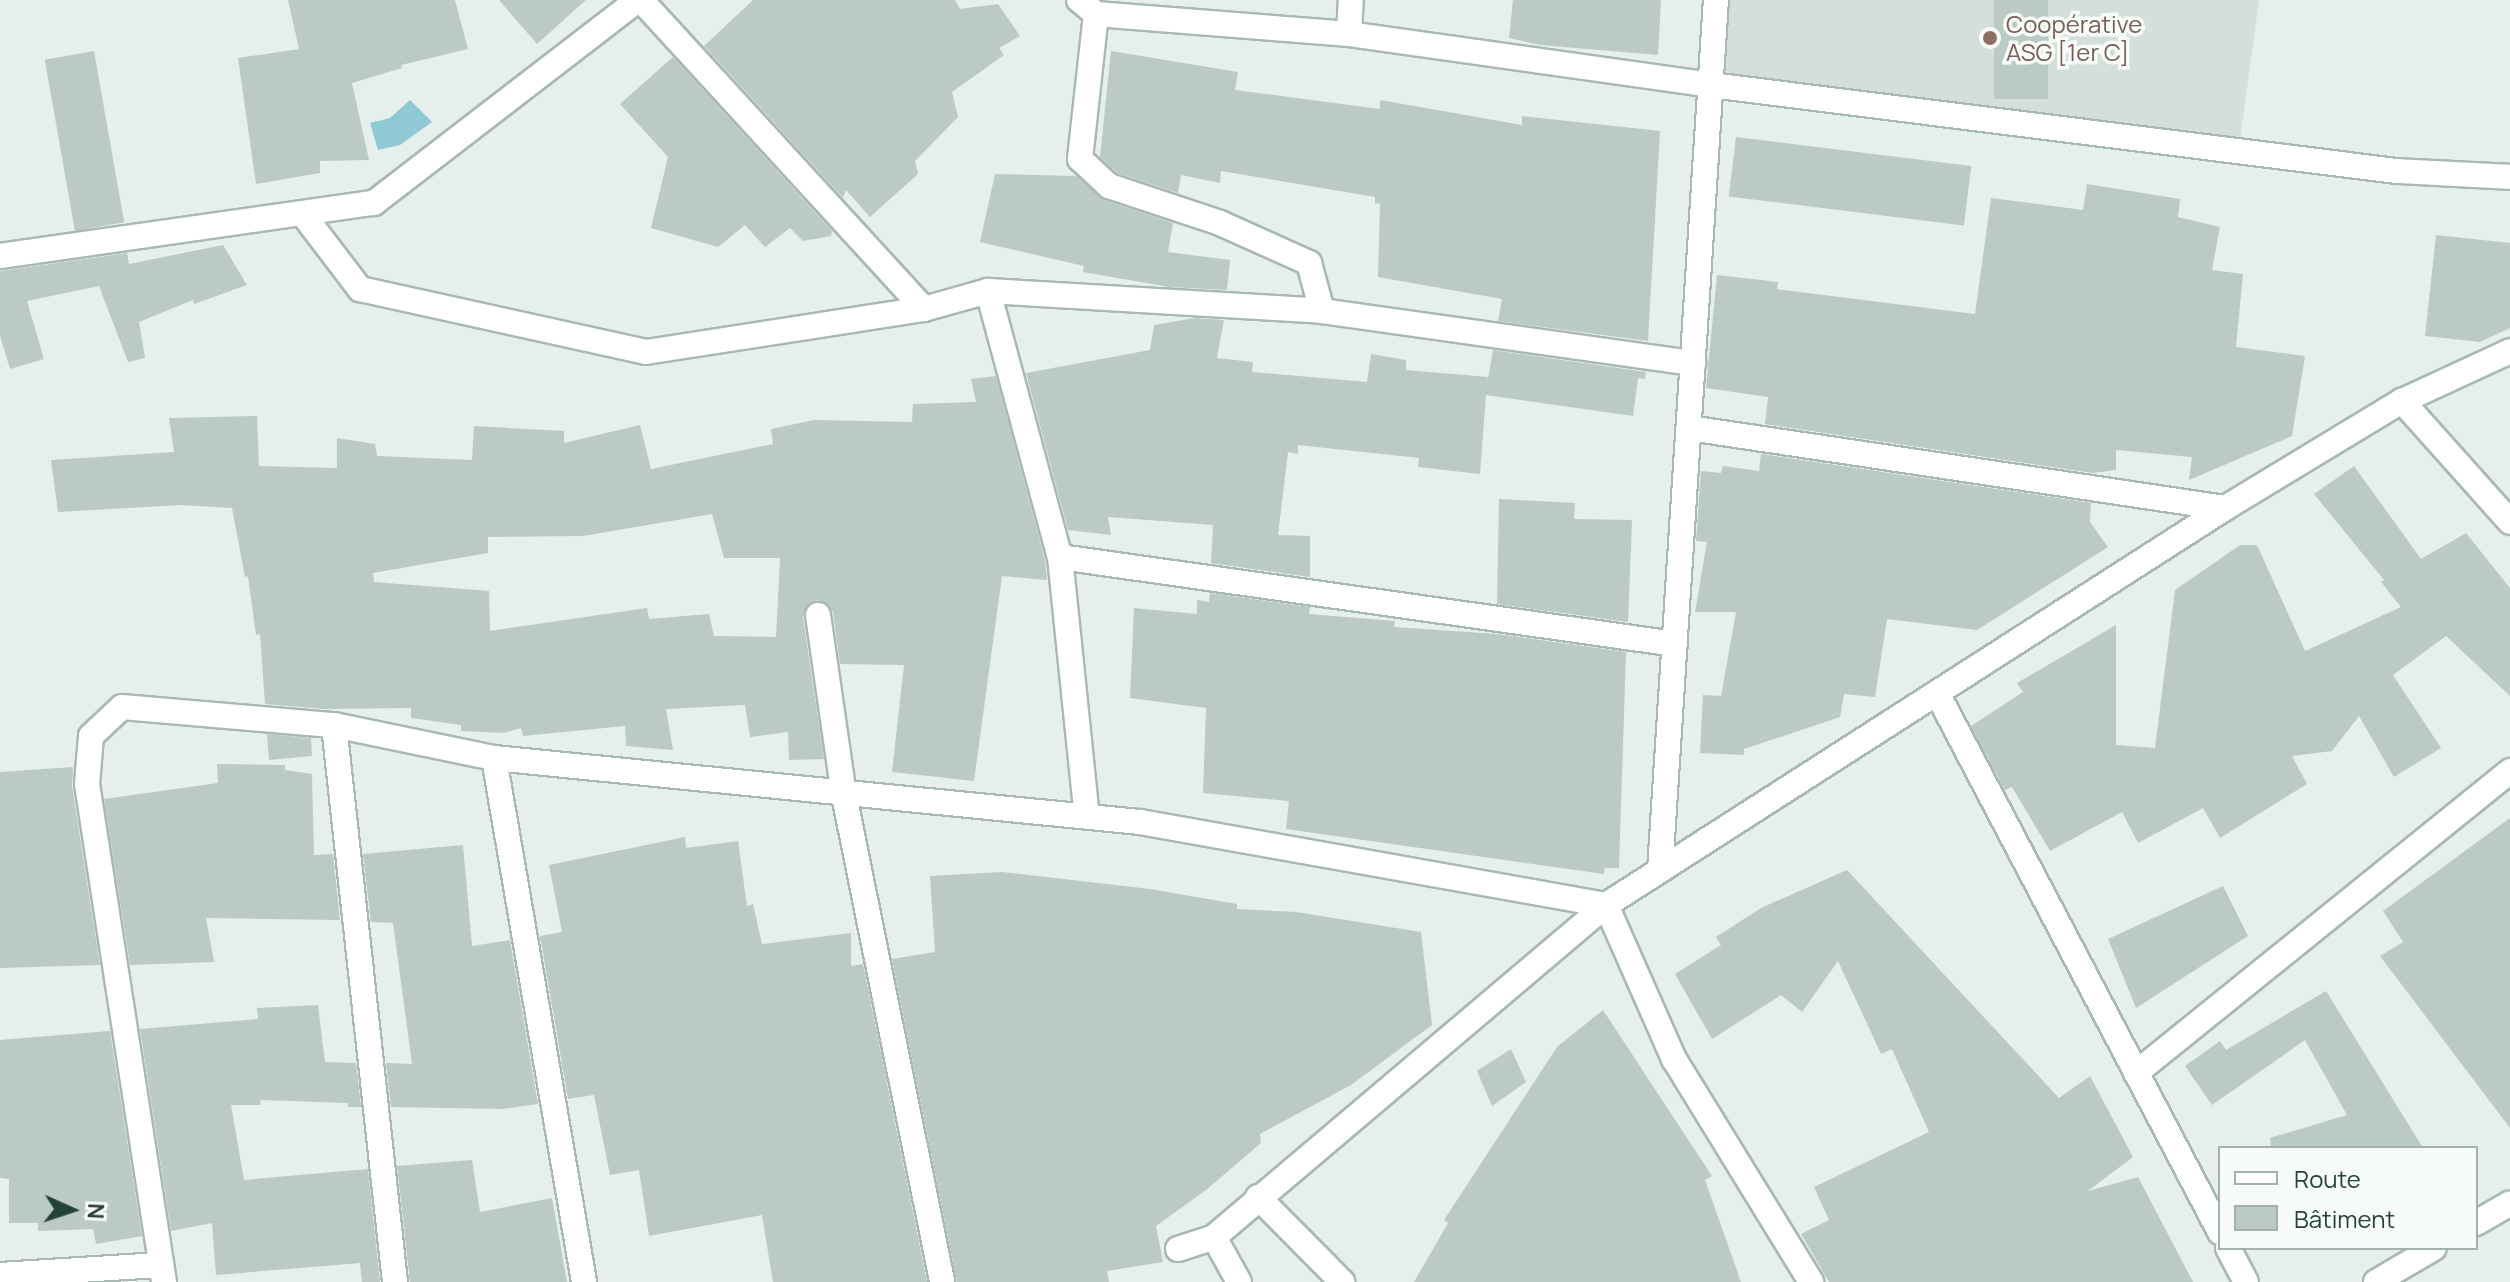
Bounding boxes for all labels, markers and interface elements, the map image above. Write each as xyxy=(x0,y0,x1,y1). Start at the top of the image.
place label: Coopérative ASG [1er C] xyxy=(2006,10,2142,66)
marker: Coopérative ASG [1er C] xyxy=(1981,29,1999,47)
legend xyxy=(2218,1146,2478,1250)
text: Route xyxy=(2294,1162,2361,1195)
north arrow xyxy=(32,1170,112,1250)
text: Bâtiment xyxy=(2294,1202,2395,1235)
text: N xyxy=(81,1203,111,1220)

